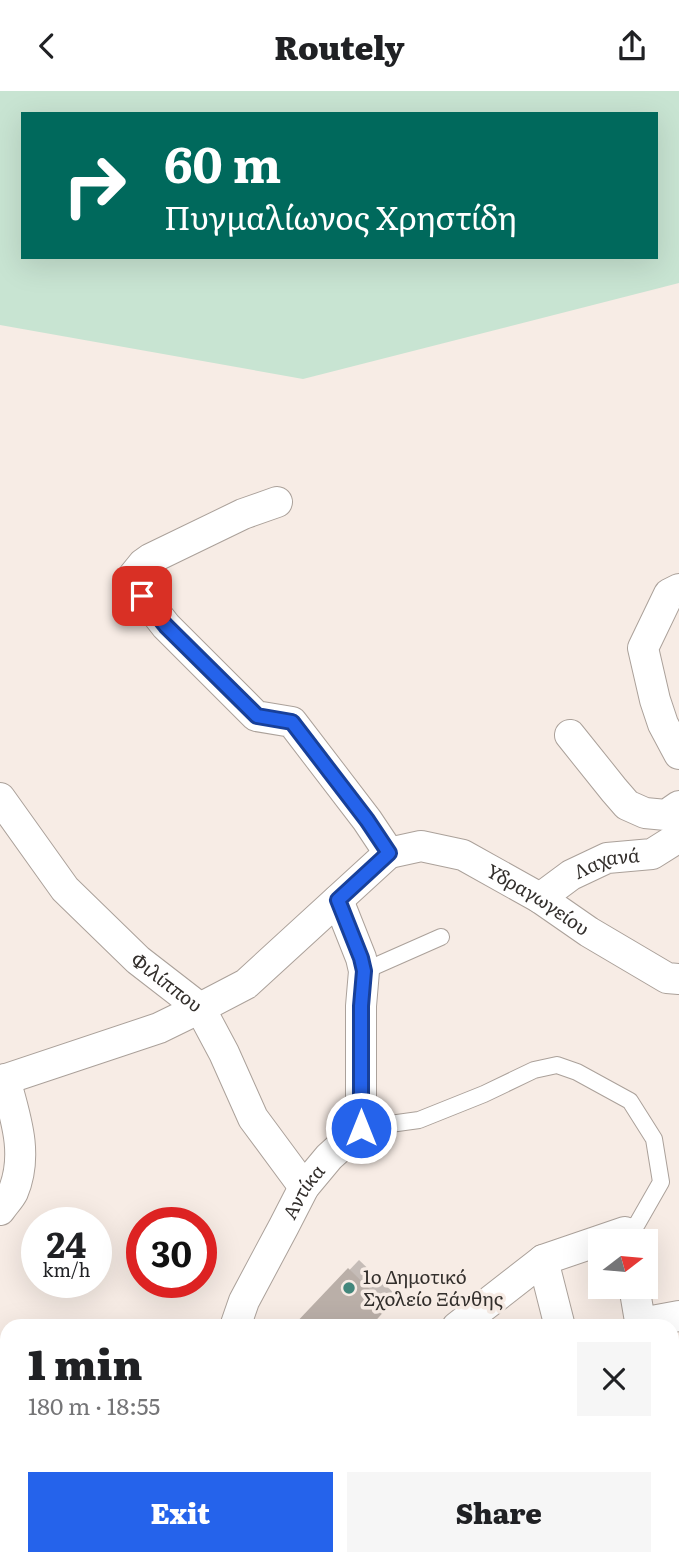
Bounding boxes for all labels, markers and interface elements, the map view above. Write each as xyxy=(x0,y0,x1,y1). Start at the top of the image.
text: Routely xyxy=(274,22,405,70)
icon: back xyxy=(28,27,66,65)
icon: share xyxy=(613,27,651,65)
text: 60 m xyxy=(164,125,281,198)
icon: right xyxy=(49,140,140,231)
text: Πυγμαλίωνος Χρηστίδη xyxy=(164,192,517,240)
pin xyxy=(112,566,172,626)
icon: arrive xyxy=(123,577,161,615)
street label: Λαχανά xyxy=(568,840,641,885)
street label: Υδραγωγείου xyxy=(482,856,596,941)
street label: Φιλίππου xyxy=(126,945,209,1018)
position arrow xyxy=(324,1091,398,1165)
street label: Αντίκα xyxy=(275,1157,331,1224)
speed limit sign: 30 xyxy=(126,1207,217,1298)
text: 24 xyxy=(47,1217,86,1269)
north arrow xyxy=(588,1229,658,1299)
map controls xyxy=(588,1229,658,1299)
text: km/h xyxy=(43,1256,90,1283)
place label: 1ο Δημοτικό Σχολείο Ξάνθης xyxy=(363,1262,503,1312)
marker: 1ο Δημοτικό Σχολείο Ξάνθης xyxy=(341,1280,357,1296)
text: 1 min xyxy=(28,1331,143,1393)
button: close xyxy=(577,1342,651,1416)
text: 180 m · 18:55 xyxy=(28,1388,160,1422)
button: Exit xyxy=(28,1472,333,1552)
button: Share xyxy=(347,1472,651,1552)

